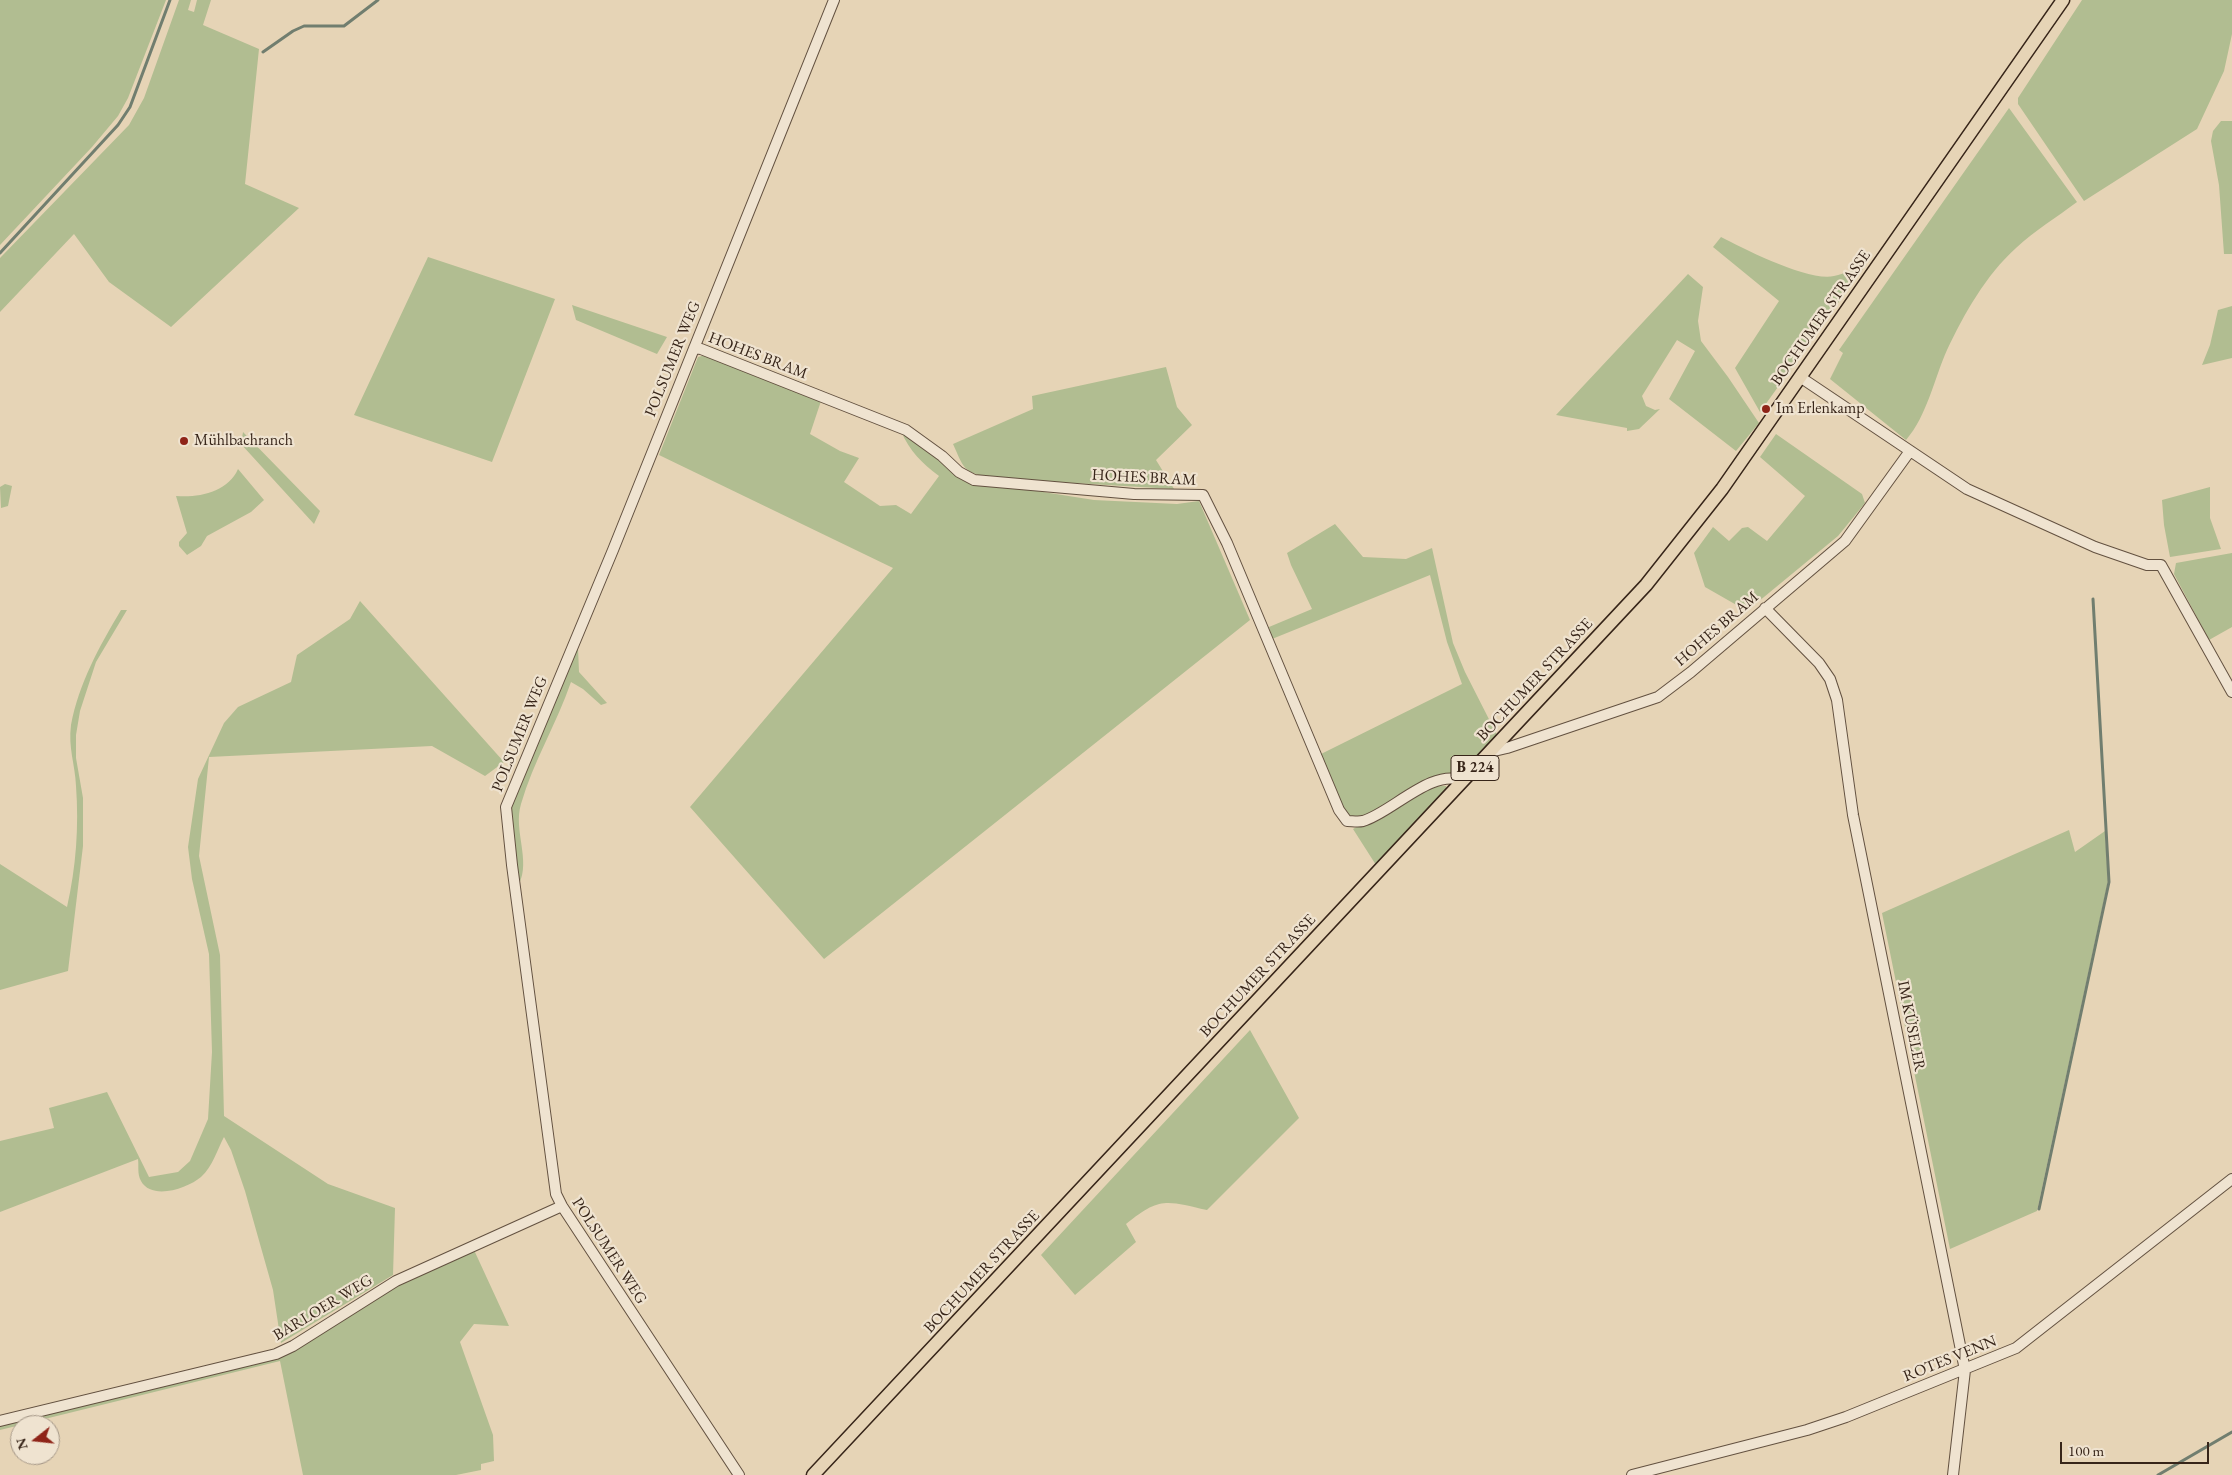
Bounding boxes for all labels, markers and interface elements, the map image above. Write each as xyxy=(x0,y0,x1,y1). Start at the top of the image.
street label: BOCHUMER STRASSE xyxy=(1767,247,1875,389)
street label: POLSUMER WEG xyxy=(641,298,705,420)
street label: HOHES BRAM xyxy=(706,328,810,384)
place label: Im Erlenkamp xyxy=(1776,399,1865,419)
marker: Im Erlenkamp xyxy=(1760,403,1772,415)
place label: Mühlbachranch xyxy=(194,431,293,451)
marker: Mühlbachranch xyxy=(178,435,190,447)
street label: HOHES BRAM xyxy=(1091,466,1197,490)
street label: HOHES BRAM xyxy=(1671,587,1763,671)
street label: BOCHUMER STRASSE xyxy=(1473,615,1597,745)
street label: POLSUMER WEG xyxy=(488,673,552,795)
road number: B 224 xyxy=(1451,756,1499,780)
street label: BOCHUMER STRASSE xyxy=(1196,911,1320,1041)
street label: IM KÜSELER xyxy=(1893,979,1929,1073)
street label: POLSUMER WEG xyxy=(567,1194,651,1308)
street label: BOCHUMER STRASSE xyxy=(920,1207,1044,1337)
street label: BARLOER WEG xyxy=(270,1271,376,1345)
street label: ROTES VENN xyxy=(1901,1332,1999,1386)
north arrow xyxy=(10,1415,60,1465)
scale bar xyxy=(2062,1432,2211,1464)
text: N xyxy=(11,1436,32,1452)
text: 100 m xyxy=(2068,1441,2104,1460)

